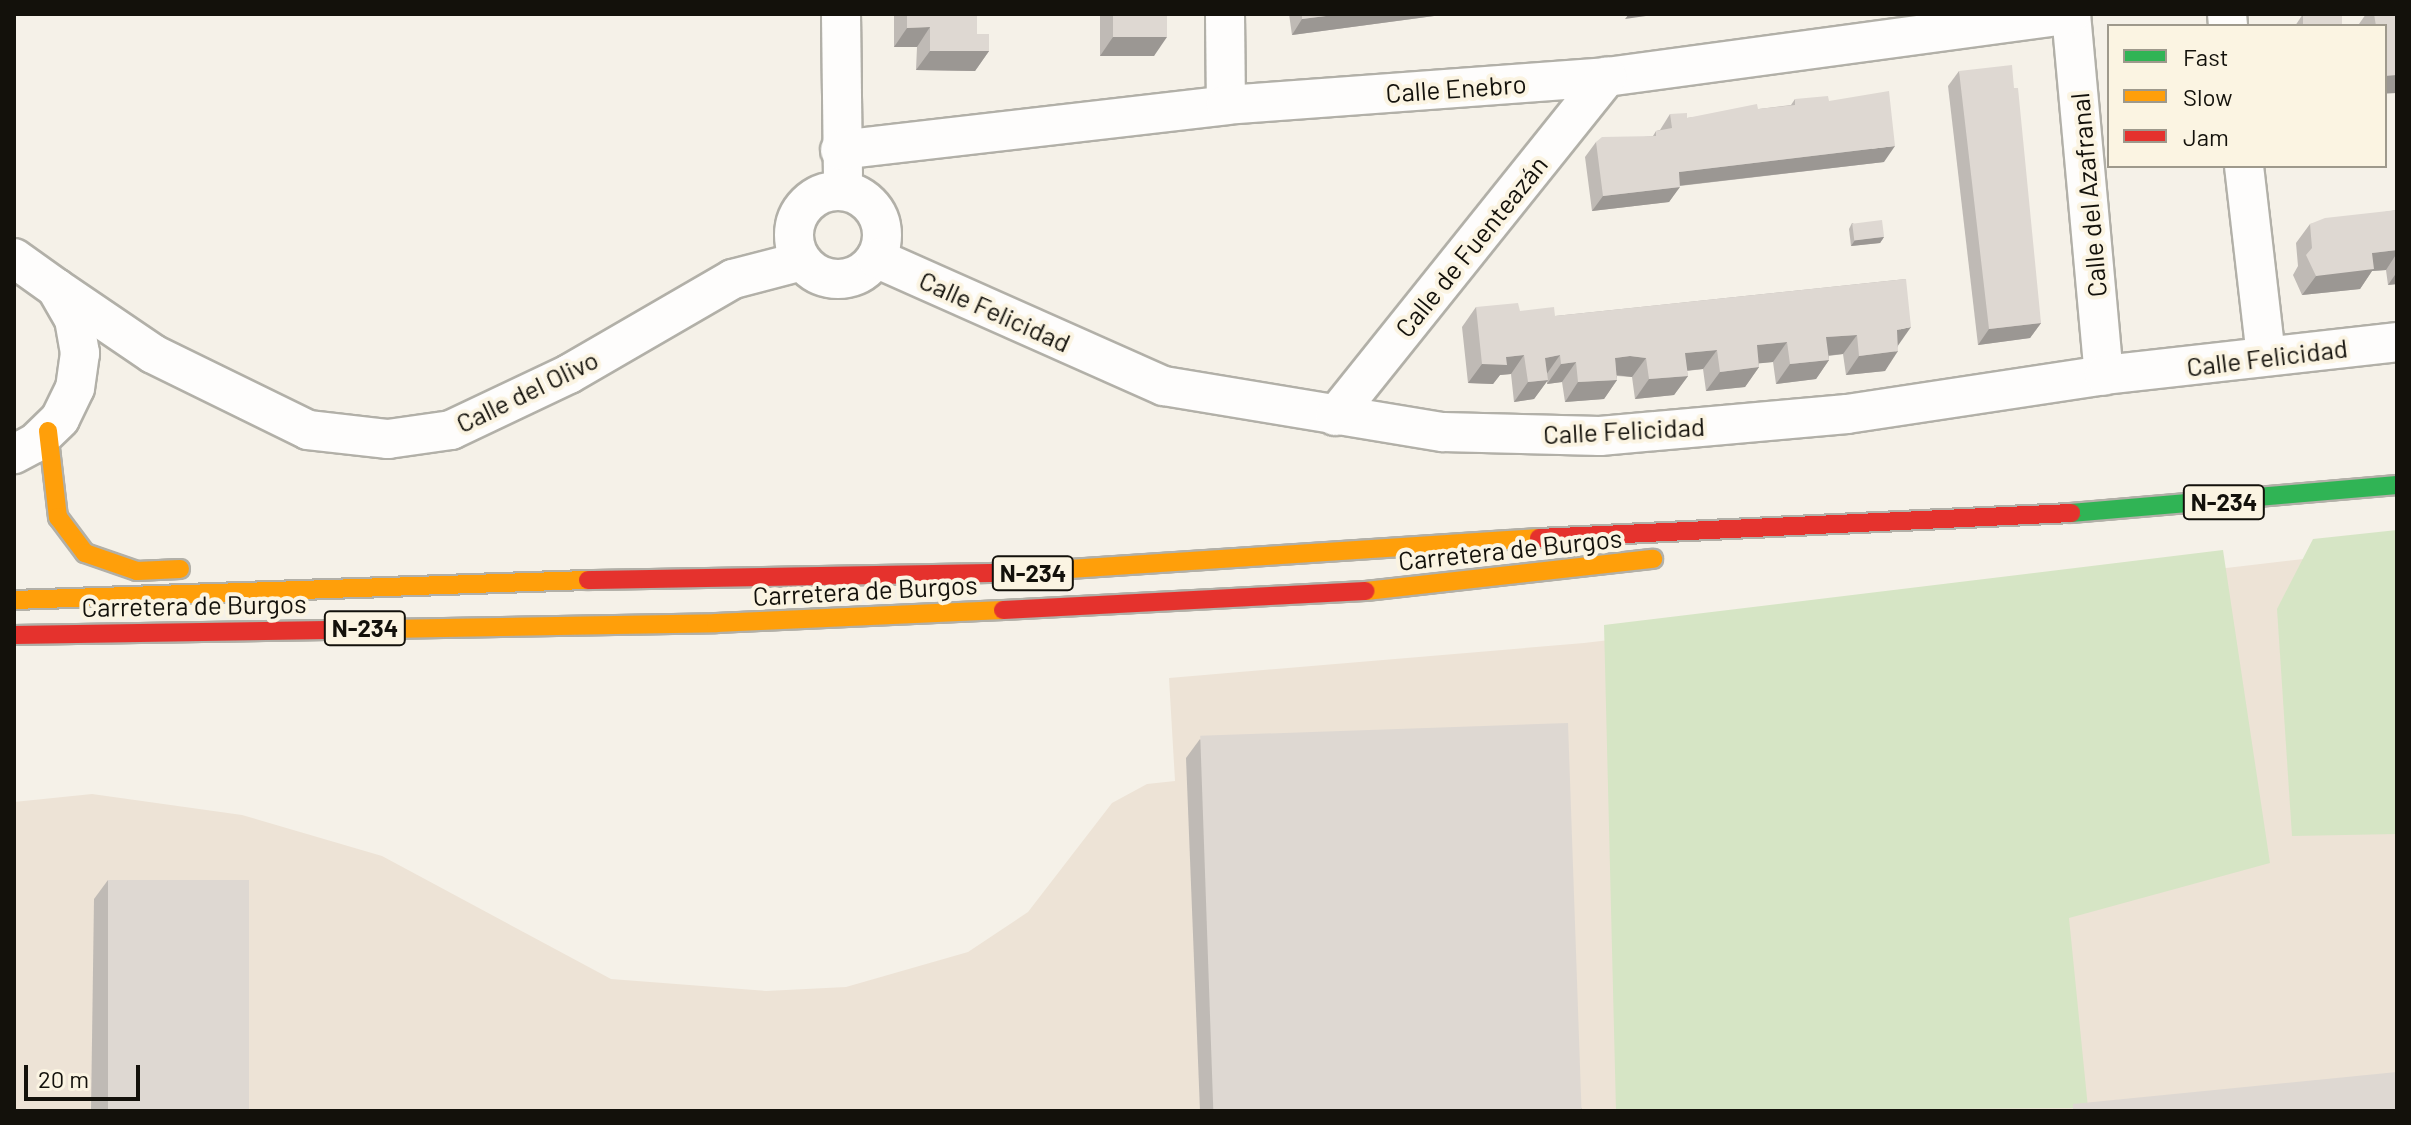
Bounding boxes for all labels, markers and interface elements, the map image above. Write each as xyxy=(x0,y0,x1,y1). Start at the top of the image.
legend xyxy=(2107,24,2387,168)
text: Fast xyxy=(2183,42,2228,71)
street label: Calle Enebro xyxy=(1385,68,1527,108)
text: Slow xyxy=(2183,82,2232,111)
street label: Calle del Azafranal xyxy=(2064,92,2112,298)
text: Jam xyxy=(2183,122,2229,151)
street label: Calle de Fuenteazán xyxy=(1388,149,1554,343)
street label: Calle Felicidad xyxy=(915,264,1075,358)
street label: Calle Felicidad xyxy=(2185,332,2349,382)
street label: Calle del Olivo xyxy=(451,343,603,439)
street label: Calle Felicidad xyxy=(1542,410,1706,450)
road number: N-234 xyxy=(2182,482,2266,522)
street label: Carretera de Burgos xyxy=(1396,522,1624,576)
road number: N-234 xyxy=(991,553,1075,593)
street label: Carretera de Burgos xyxy=(752,569,978,611)
street label: Carretera de Burgos xyxy=(81,587,307,623)
road number: N-234 xyxy=(323,608,407,648)
scale bar xyxy=(28,1049,144,1099)
text: 20 m xyxy=(38,1064,89,1093)

